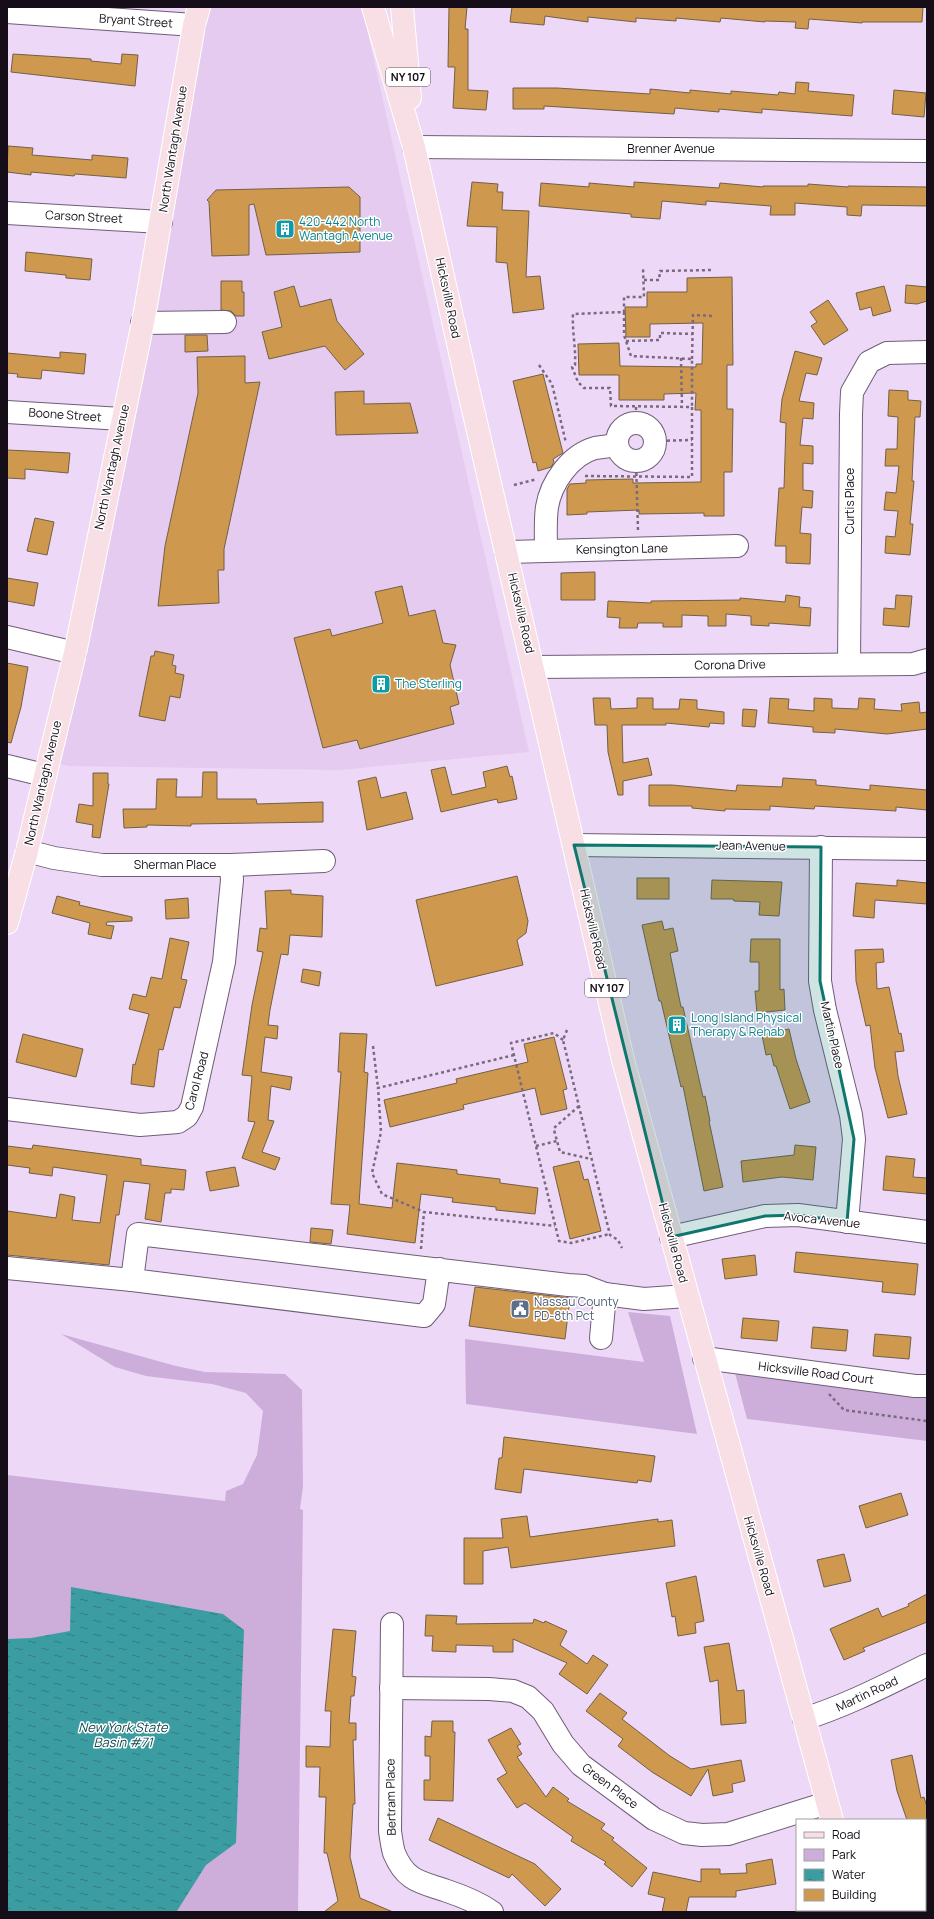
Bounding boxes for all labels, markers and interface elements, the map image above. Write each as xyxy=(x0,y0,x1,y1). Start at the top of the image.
street label: Bryant Street xyxy=(99,9,174,32)
road number: NY 107 xyxy=(386,68,430,86)
street label: North Wantagh Avenue xyxy=(154,85,191,213)
street label: Brenner Avenue xyxy=(627,140,715,157)
street label: Carson Street xyxy=(45,206,123,227)
place label: 420-442 North Wantagh Avenue xyxy=(299,213,393,244)
building icon: 420-442 North Wantagh Avenue xyxy=(274,218,296,240)
street label: Hicksville Road xyxy=(432,256,465,340)
street label: Boone Street xyxy=(28,403,102,426)
street label: North Wantagh Avenue xyxy=(90,403,133,531)
street label: Curtis Place xyxy=(841,468,858,534)
street label: Kensington Lane xyxy=(576,539,668,558)
street label: Hicksville Road xyxy=(504,571,539,655)
street label: Corona Drive xyxy=(694,655,766,674)
building icon: The Sterling xyxy=(370,673,392,695)
place label: The Sterling xyxy=(395,675,462,692)
street label: North Wantagh Avenue xyxy=(20,719,65,847)
street label: Jean Avenue xyxy=(716,836,786,855)
street label: Sherman Place xyxy=(134,856,216,873)
street label: Hicksville Road xyxy=(576,887,611,971)
road number: NY 107 xyxy=(585,979,629,997)
street label: Martin Place xyxy=(817,1000,848,1070)
place label: Long Island Physical Therapy & Rehab xyxy=(691,1009,802,1040)
building icon: Long Island Physical Therapy & Rehab xyxy=(666,1014,688,1036)
street label: Carol Road xyxy=(181,1050,213,1112)
street label: Hicksville Road xyxy=(655,1201,692,1285)
street label: Avoca Avenue xyxy=(783,1207,861,1232)
place label: Nassau County PD-8th Pct xyxy=(534,1293,619,1324)
public building icon: Nassau County PD-8th Pct xyxy=(509,1298,531,1320)
street label: Hicksville Road Court xyxy=(757,1357,875,1388)
street label: Hicksville Road xyxy=(740,1514,779,1598)
street label: Martin Road xyxy=(833,1672,901,1715)
water label: New York State Basin #71 xyxy=(78,1718,169,1751)
street label: Bertram Place xyxy=(381,1758,400,1836)
street label: Green Place xyxy=(579,1759,642,1812)
legend xyxy=(796,1819,926,1911)
text: Road xyxy=(832,1826,860,1843)
text: Park xyxy=(832,1846,857,1863)
text: Water xyxy=(832,1866,866,1883)
text: Building xyxy=(832,1886,876,1903)

